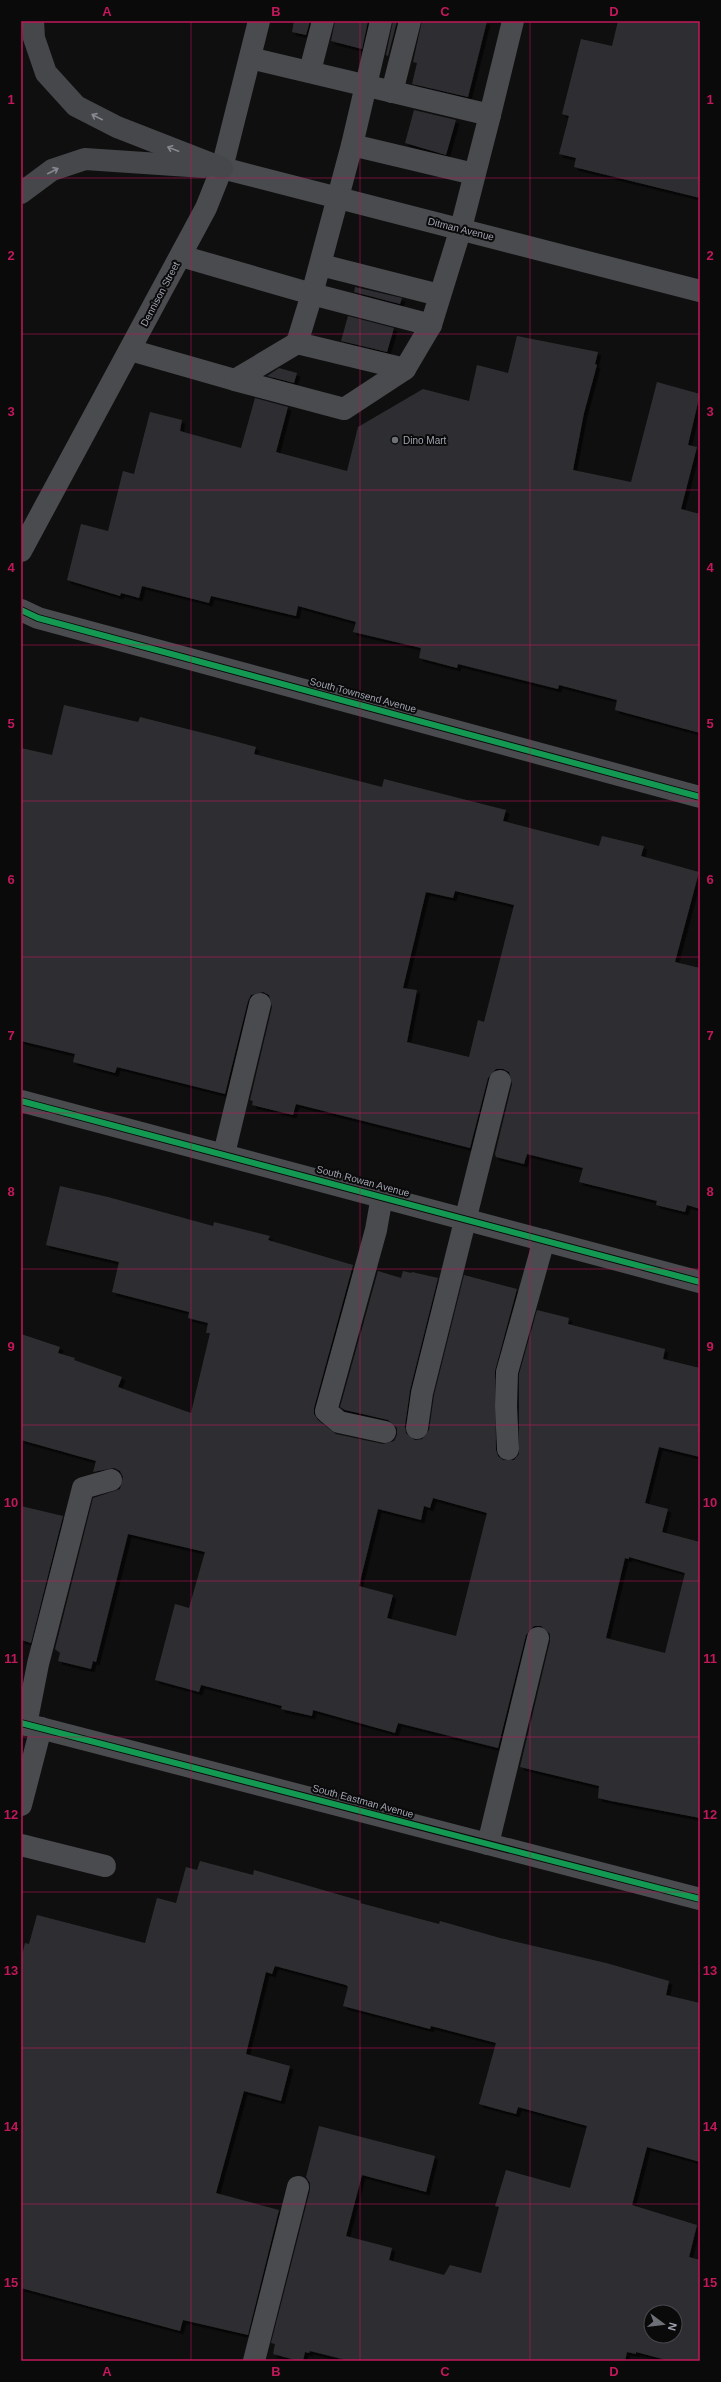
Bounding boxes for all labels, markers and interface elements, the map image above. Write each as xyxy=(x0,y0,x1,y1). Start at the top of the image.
text: A xyxy=(102,4,112,19)
text: B xyxy=(271,4,281,19)
text: C xyxy=(440,4,450,19)
text: D xyxy=(609,4,619,19)
text: 1 xyxy=(7,92,15,107)
text: 1 xyxy=(706,92,714,107)
one-way arrow xyxy=(91,113,103,120)
one-way arrow xyxy=(167,144,179,152)
one-way arrow xyxy=(47,167,59,174)
street label: Ditman Avenue xyxy=(427,215,496,243)
text: 2 xyxy=(7,248,15,263)
text: 2 xyxy=(706,248,714,263)
street label: Dennison Street xyxy=(138,260,182,328)
text: 3 xyxy=(7,404,15,419)
text: 3 xyxy=(706,404,714,419)
marker: Dino Mart xyxy=(390,435,400,445)
place label: Dino Mart xyxy=(403,435,447,446)
text: 4 xyxy=(7,560,15,575)
text: 4 xyxy=(706,560,714,575)
street label: South Townsend Avenue xyxy=(309,675,418,715)
text: 5 xyxy=(7,716,15,731)
text: 5 xyxy=(706,716,714,731)
text: 6 xyxy=(7,872,15,887)
text: 6 xyxy=(706,872,714,887)
text: 7 xyxy=(7,1028,15,1043)
text: 7 xyxy=(706,1028,714,1043)
street label: South Rowan Avenue xyxy=(315,1163,411,1199)
text: 8 xyxy=(7,1184,15,1199)
text: 8 xyxy=(706,1184,714,1199)
text: 9 xyxy=(7,1339,15,1354)
text: 9 xyxy=(706,1339,714,1354)
text: 10 xyxy=(4,1495,18,1510)
text: 10 xyxy=(703,1495,717,1510)
text: 11 xyxy=(4,1651,18,1666)
text: 11 xyxy=(703,1651,717,1666)
street label: South Eastman Avenue xyxy=(311,1782,415,1820)
text: 12 xyxy=(4,1807,18,1822)
text: 12 xyxy=(703,1807,717,1822)
text: 13 xyxy=(4,1963,18,1978)
text: 13 xyxy=(703,1963,717,1978)
text: 14 xyxy=(4,2119,19,2134)
text: 14 xyxy=(703,2119,718,2134)
text: 15 xyxy=(4,2275,18,2290)
text: 15 xyxy=(703,2275,717,2290)
north arrow xyxy=(643,2304,683,2344)
text: N xyxy=(666,2321,679,2332)
text: A xyxy=(102,2364,112,2379)
text: B xyxy=(271,2364,281,2379)
text: C xyxy=(440,2364,450,2379)
text: D xyxy=(609,2364,619,2379)

